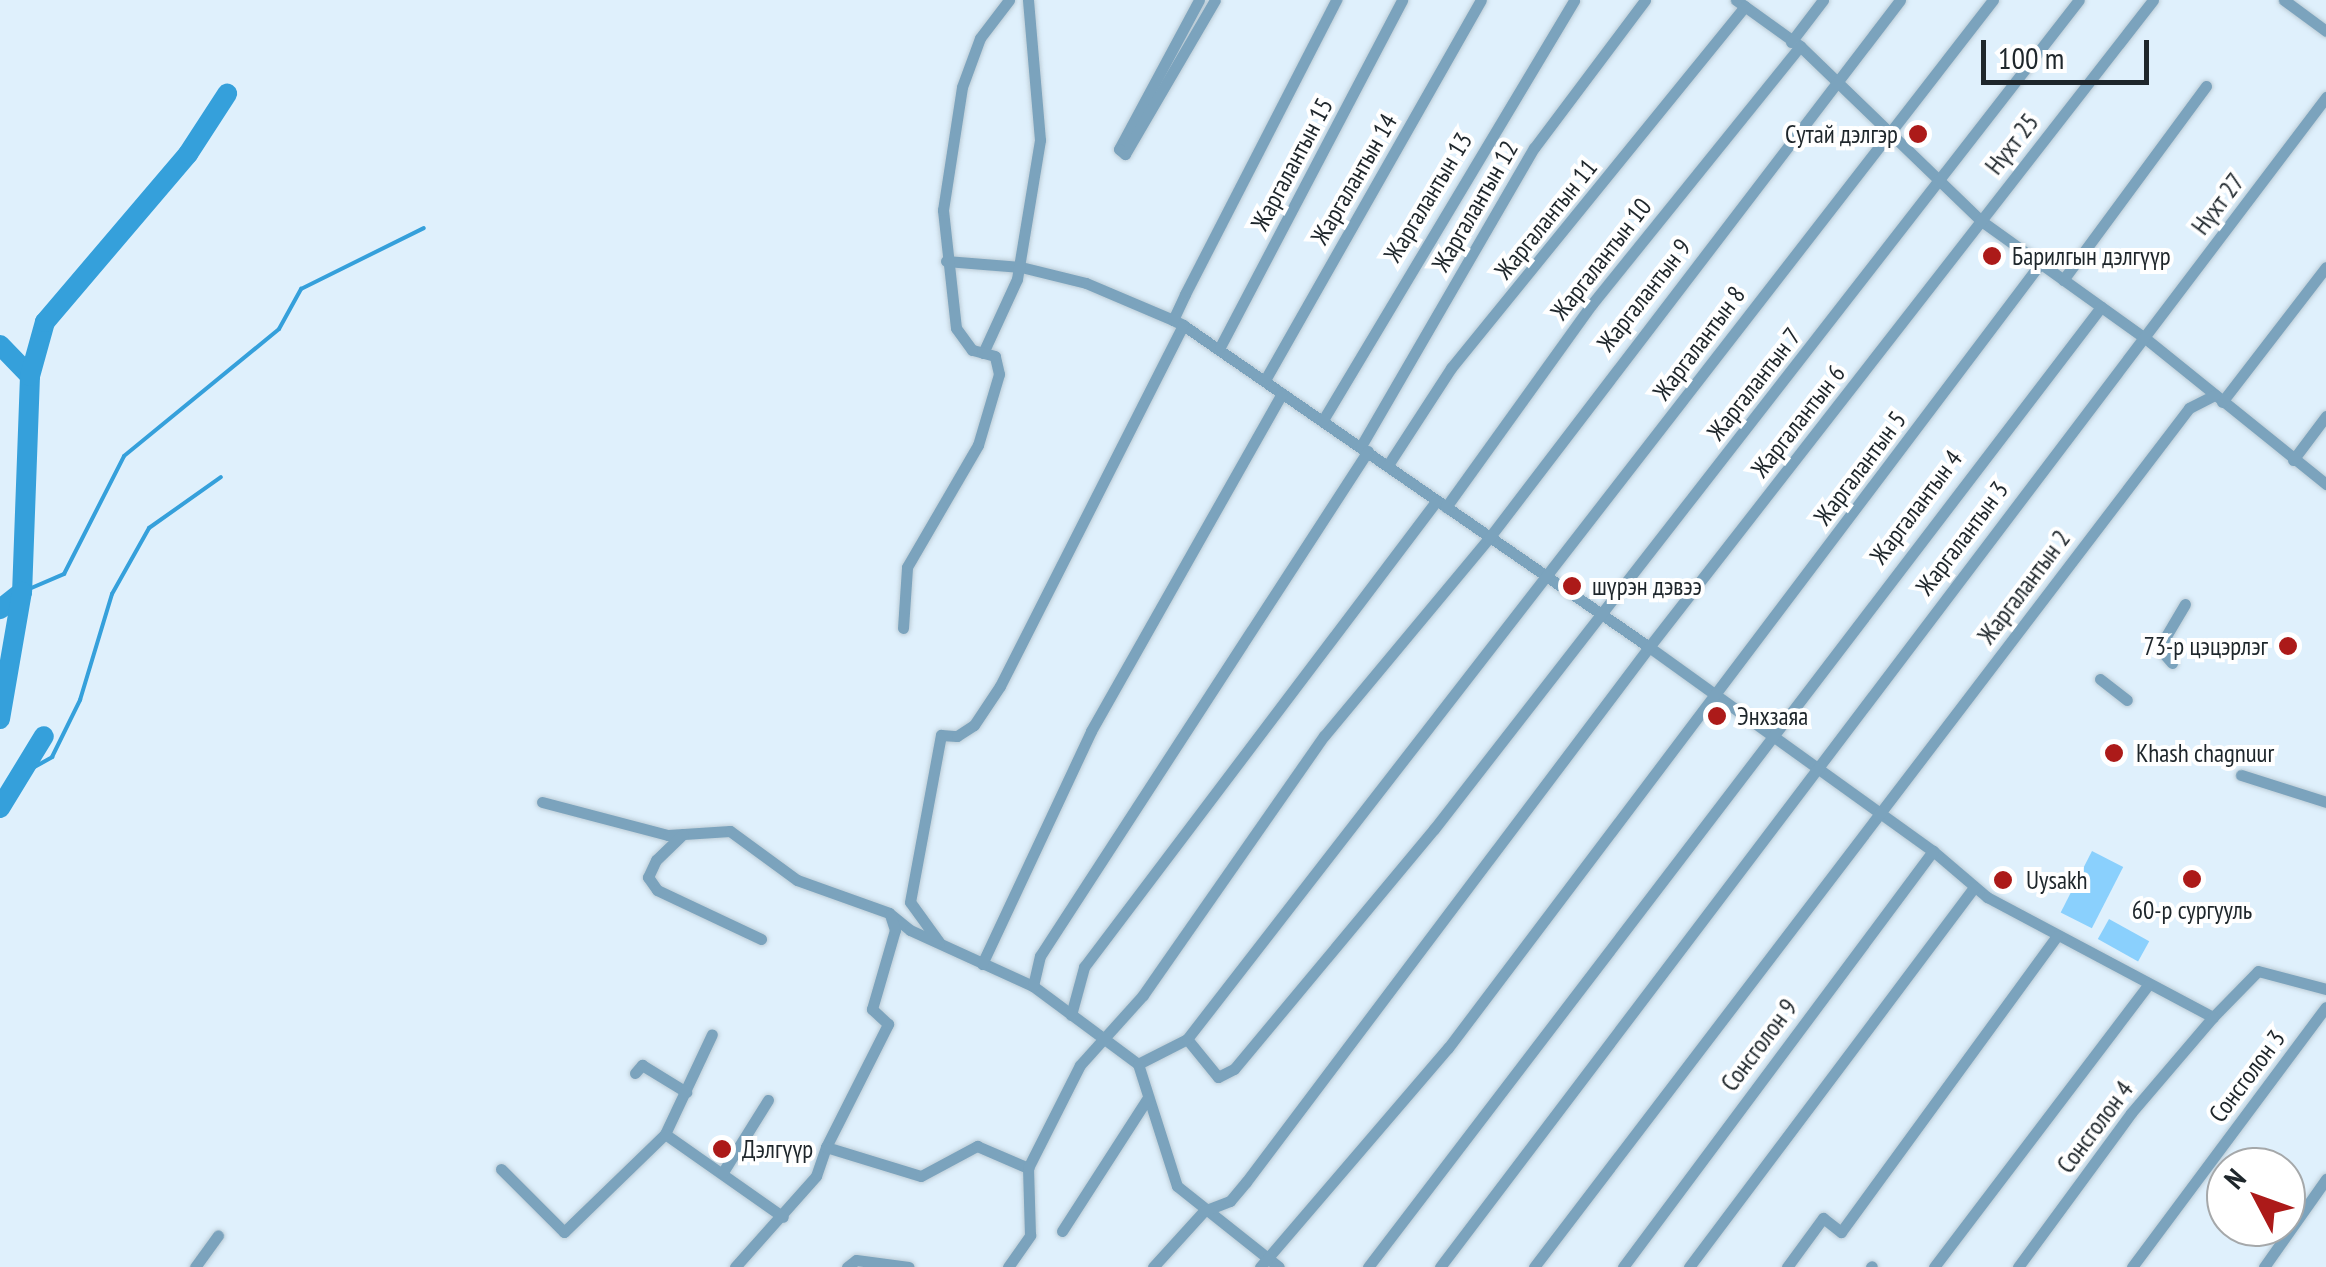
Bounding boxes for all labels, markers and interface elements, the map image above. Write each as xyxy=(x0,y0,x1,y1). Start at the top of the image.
scale bar xyxy=(1986,20,2154,82)
text: 100 m xyxy=(1998,38,2064,77)
street label: Жаргалантын 15 xyxy=(1245,93,1339,235)
street label: Нүхт 25 xyxy=(1979,107,2045,181)
street label: Жаргалантын 14 xyxy=(1305,108,1403,250)
place label: Сутай дэлгэр xyxy=(1785,119,1898,149)
marker: Сутай дэлгэр xyxy=(1907,123,1929,145)
street label: Жаргалантын 13 xyxy=(1378,127,1478,267)
street label: Жаргалантын 12 xyxy=(1426,135,1524,277)
street label: Жаргалантын 11 xyxy=(1488,153,1604,285)
street label: Нүхт 27 xyxy=(2185,167,2251,241)
street label: Жаргалантын 10 xyxy=(1544,192,1658,326)
street label: Жаргалантын 9 xyxy=(1591,233,1697,357)
place label: Барилгын дэлгүүр xyxy=(2012,241,2171,271)
marker: Барилгын дэлгүүр xyxy=(1981,245,2003,267)
street label: Жаргалантын 8 xyxy=(1647,280,1751,406)
street label: Жаргалантын 7 xyxy=(1701,322,1807,446)
street label: Жаргалантын 6 xyxy=(1745,359,1851,483)
street label: Жаргалантын 5 xyxy=(1808,405,1912,531)
street label: Жаргалантын 4 xyxy=(1864,444,1968,570)
street label: Жаргалантын 3 xyxy=(1910,475,2014,601)
street label: Жаргалантын 2 xyxy=(1972,524,2076,650)
place label: шүрэн дэвээ xyxy=(1592,571,1702,601)
marker: шүрэн дэвээ xyxy=(1561,575,1583,597)
place label: 73-р цэцэрлэг xyxy=(2144,631,2268,661)
marker: 73-р цэцэрлэг xyxy=(2277,635,2299,657)
place label: Энхзаяа xyxy=(1737,701,1808,731)
marker: Энхзаяа xyxy=(1706,705,1728,727)
place label: Khash chagnuur xyxy=(2136,738,2274,768)
marker: Khash chagnuur xyxy=(2101,740,2127,766)
place label: Uysakh xyxy=(2026,865,2088,895)
marker: Uysakh xyxy=(1990,867,2016,893)
marker: 60-р сургууль xyxy=(2181,868,2203,890)
place label: 60-р сургууль xyxy=(2132,895,2252,925)
street label: Сонсголон 9 xyxy=(1715,993,1803,1097)
street label: Сонсголон 3 xyxy=(2203,1024,2291,1128)
street label: Сонсголон 4 xyxy=(2051,1075,2139,1179)
place label: Дэлгүүр xyxy=(742,1134,813,1164)
marker: Дэлгүүр xyxy=(711,1138,733,1160)
north arrow xyxy=(2206,1147,2306,1247)
text: N xyxy=(2216,1160,2253,1196)

